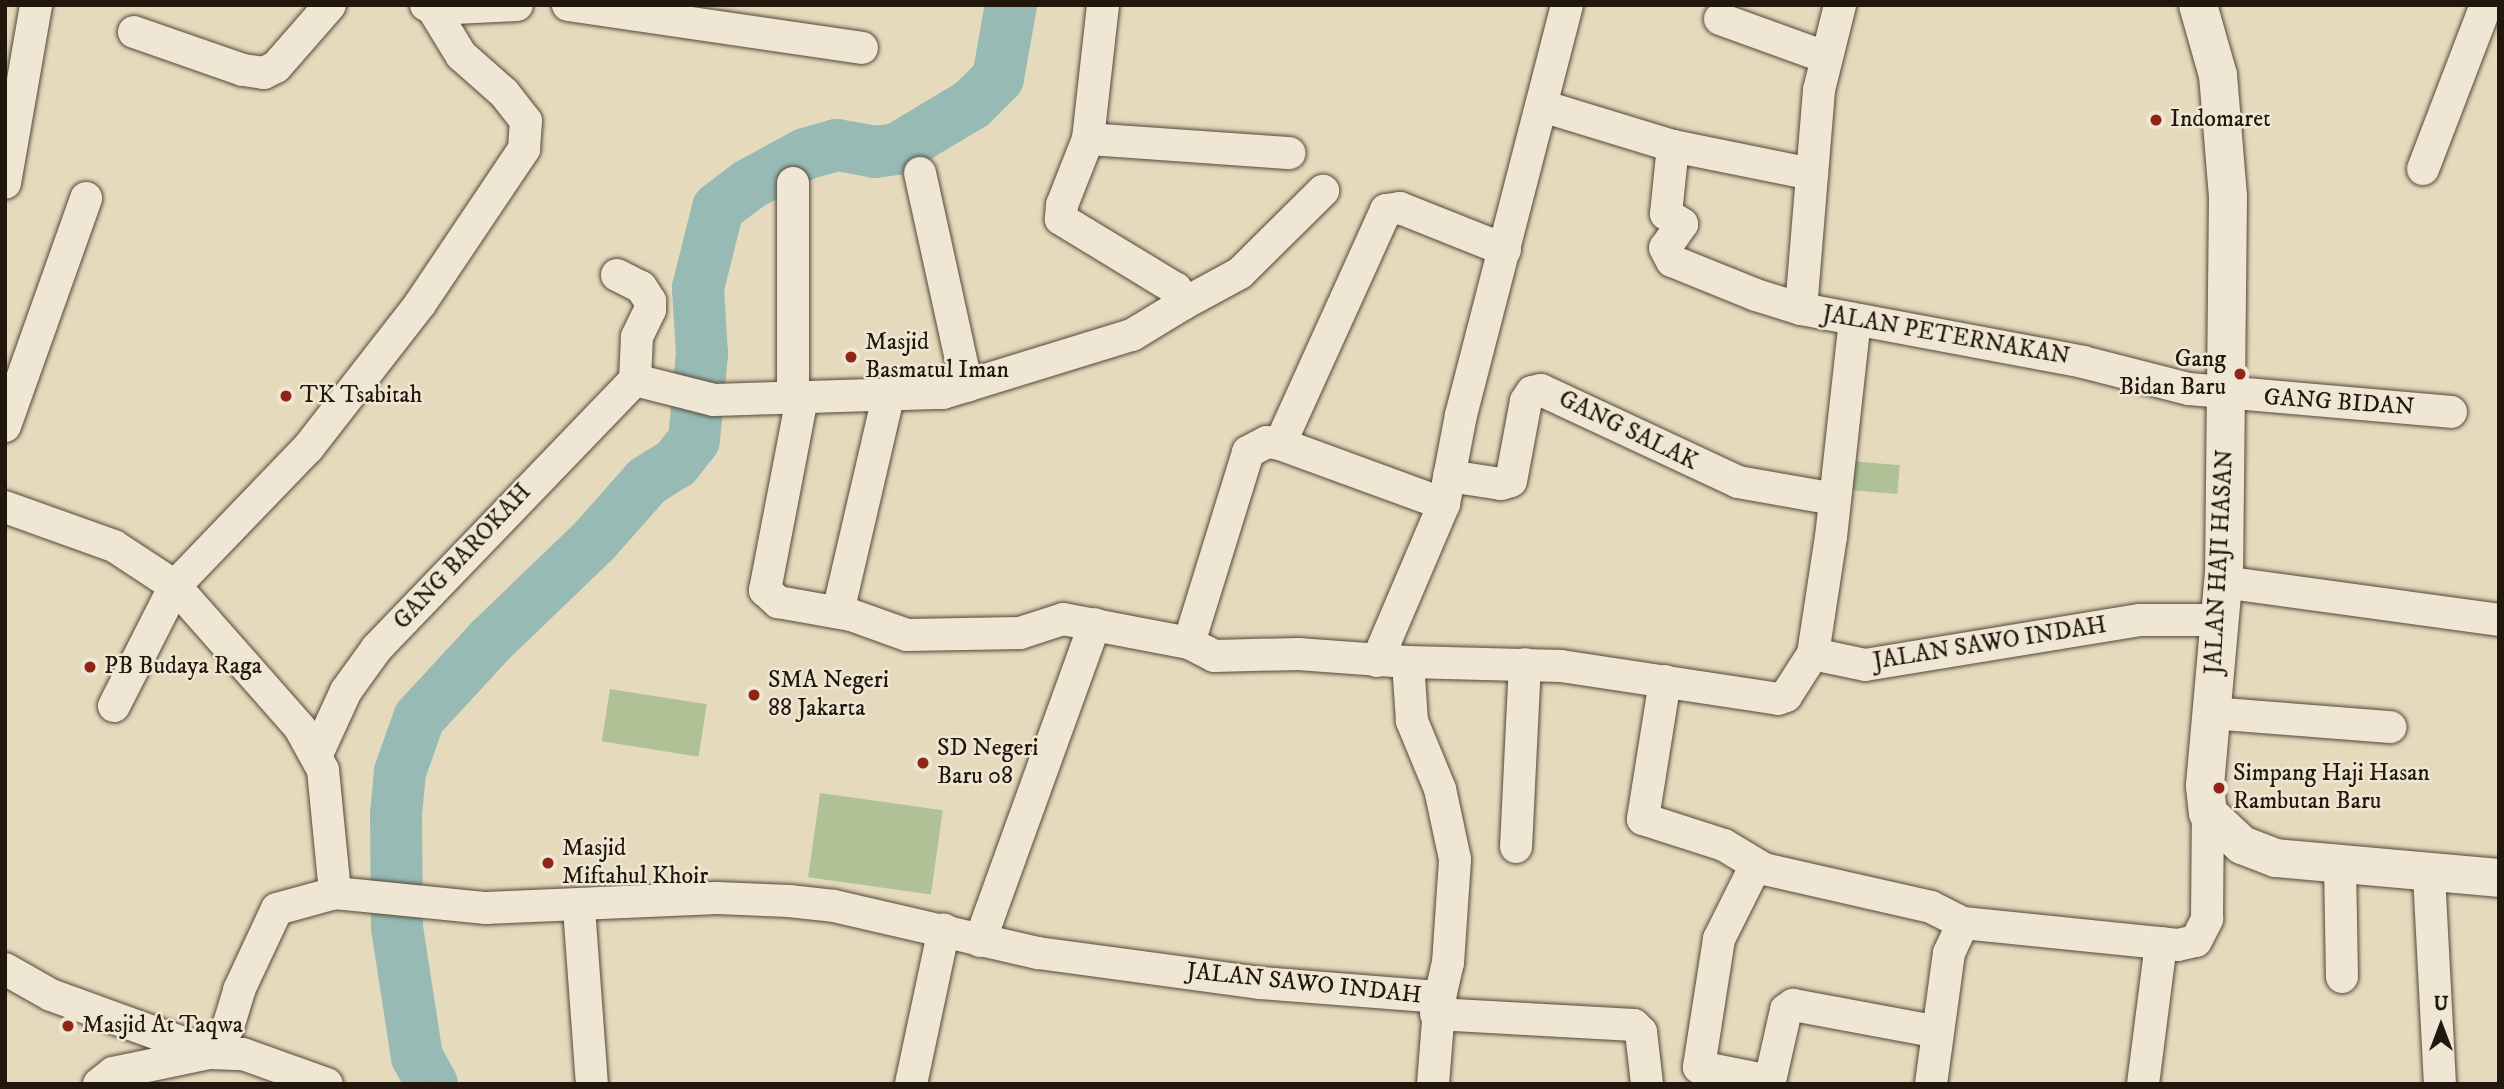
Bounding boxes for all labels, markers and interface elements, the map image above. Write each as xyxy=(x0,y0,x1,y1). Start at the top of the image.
place label: Indomaret xyxy=(2170,106,2271,134)
marker: Indomaret xyxy=(2148,112,2164,128)
street label: JALAN PETERNAKAN xyxy=(1820,300,2072,372)
place label: Masjid Basmatul Iman xyxy=(865,329,1009,385)
place label: Gang Bidan Baru xyxy=(2119,346,2226,402)
marker: Masjid Basmatul Iman xyxy=(843,349,859,365)
marker: Gang Bidan Baru xyxy=(2232,366,2248,382)
place label: TK Tsabitah xyxy=(300,382,422,410)
street label: GANG BIDAN xyxy=(2263,383,2415,423)
street label: GANG SALAK xyxy=(1554,385,1702,477)
marker: TK Tsabitah xyxy=(278,388,294,404)
street label: JALAN HAJI HASAN xyxy=(2200,449,2240,675)
street label: GANG BAROKAH xyxy=(388,478,538,636)
street label: JALAN SAWO INDAH xyxy=(1871,611,2109,677)
place label: PB Budaya Raga xyxy=(104,653,262,681)
marker: PB Budaya Raga xyxy=(82,659,98,675)
place label: SMA Negeri 88 Jakarta xyxy=(768,667,889,723)
marker: SMA Negeri 88 Jakarta xyxy=(746,687,762,703)
place label: SD Negeri Baru 08 xyxy=(937,735,1039,791)
marker: SD Negeri Baru 08 xyxy=(915,755,931,771)
place label: Simpang Haji Hasan Rambutan Baru xyxy=(2233,760,2430,816)
marker: Simpang Haji Hasan Rambutan Baru xyxy=(2211,780,2227,796)
place label: Masjid Miftahul Khoir xyxy=(562,835,708,891)
marker: Masjid Miftahul Khoir xyxy=(540,855,556,871)
street label: JALAN SAWO INDAH xyxy=(1185,957,1423,1011)
north arrow xyxy=(2406,991,2476,1061)
text: U xyxy=(2434,993,2448,1016)
place label: Masjid At Taqwa xyxy=(82,1012,243,1040)
marker: Masjid At Taqwa xyxy=(60,1018,76,1034)

